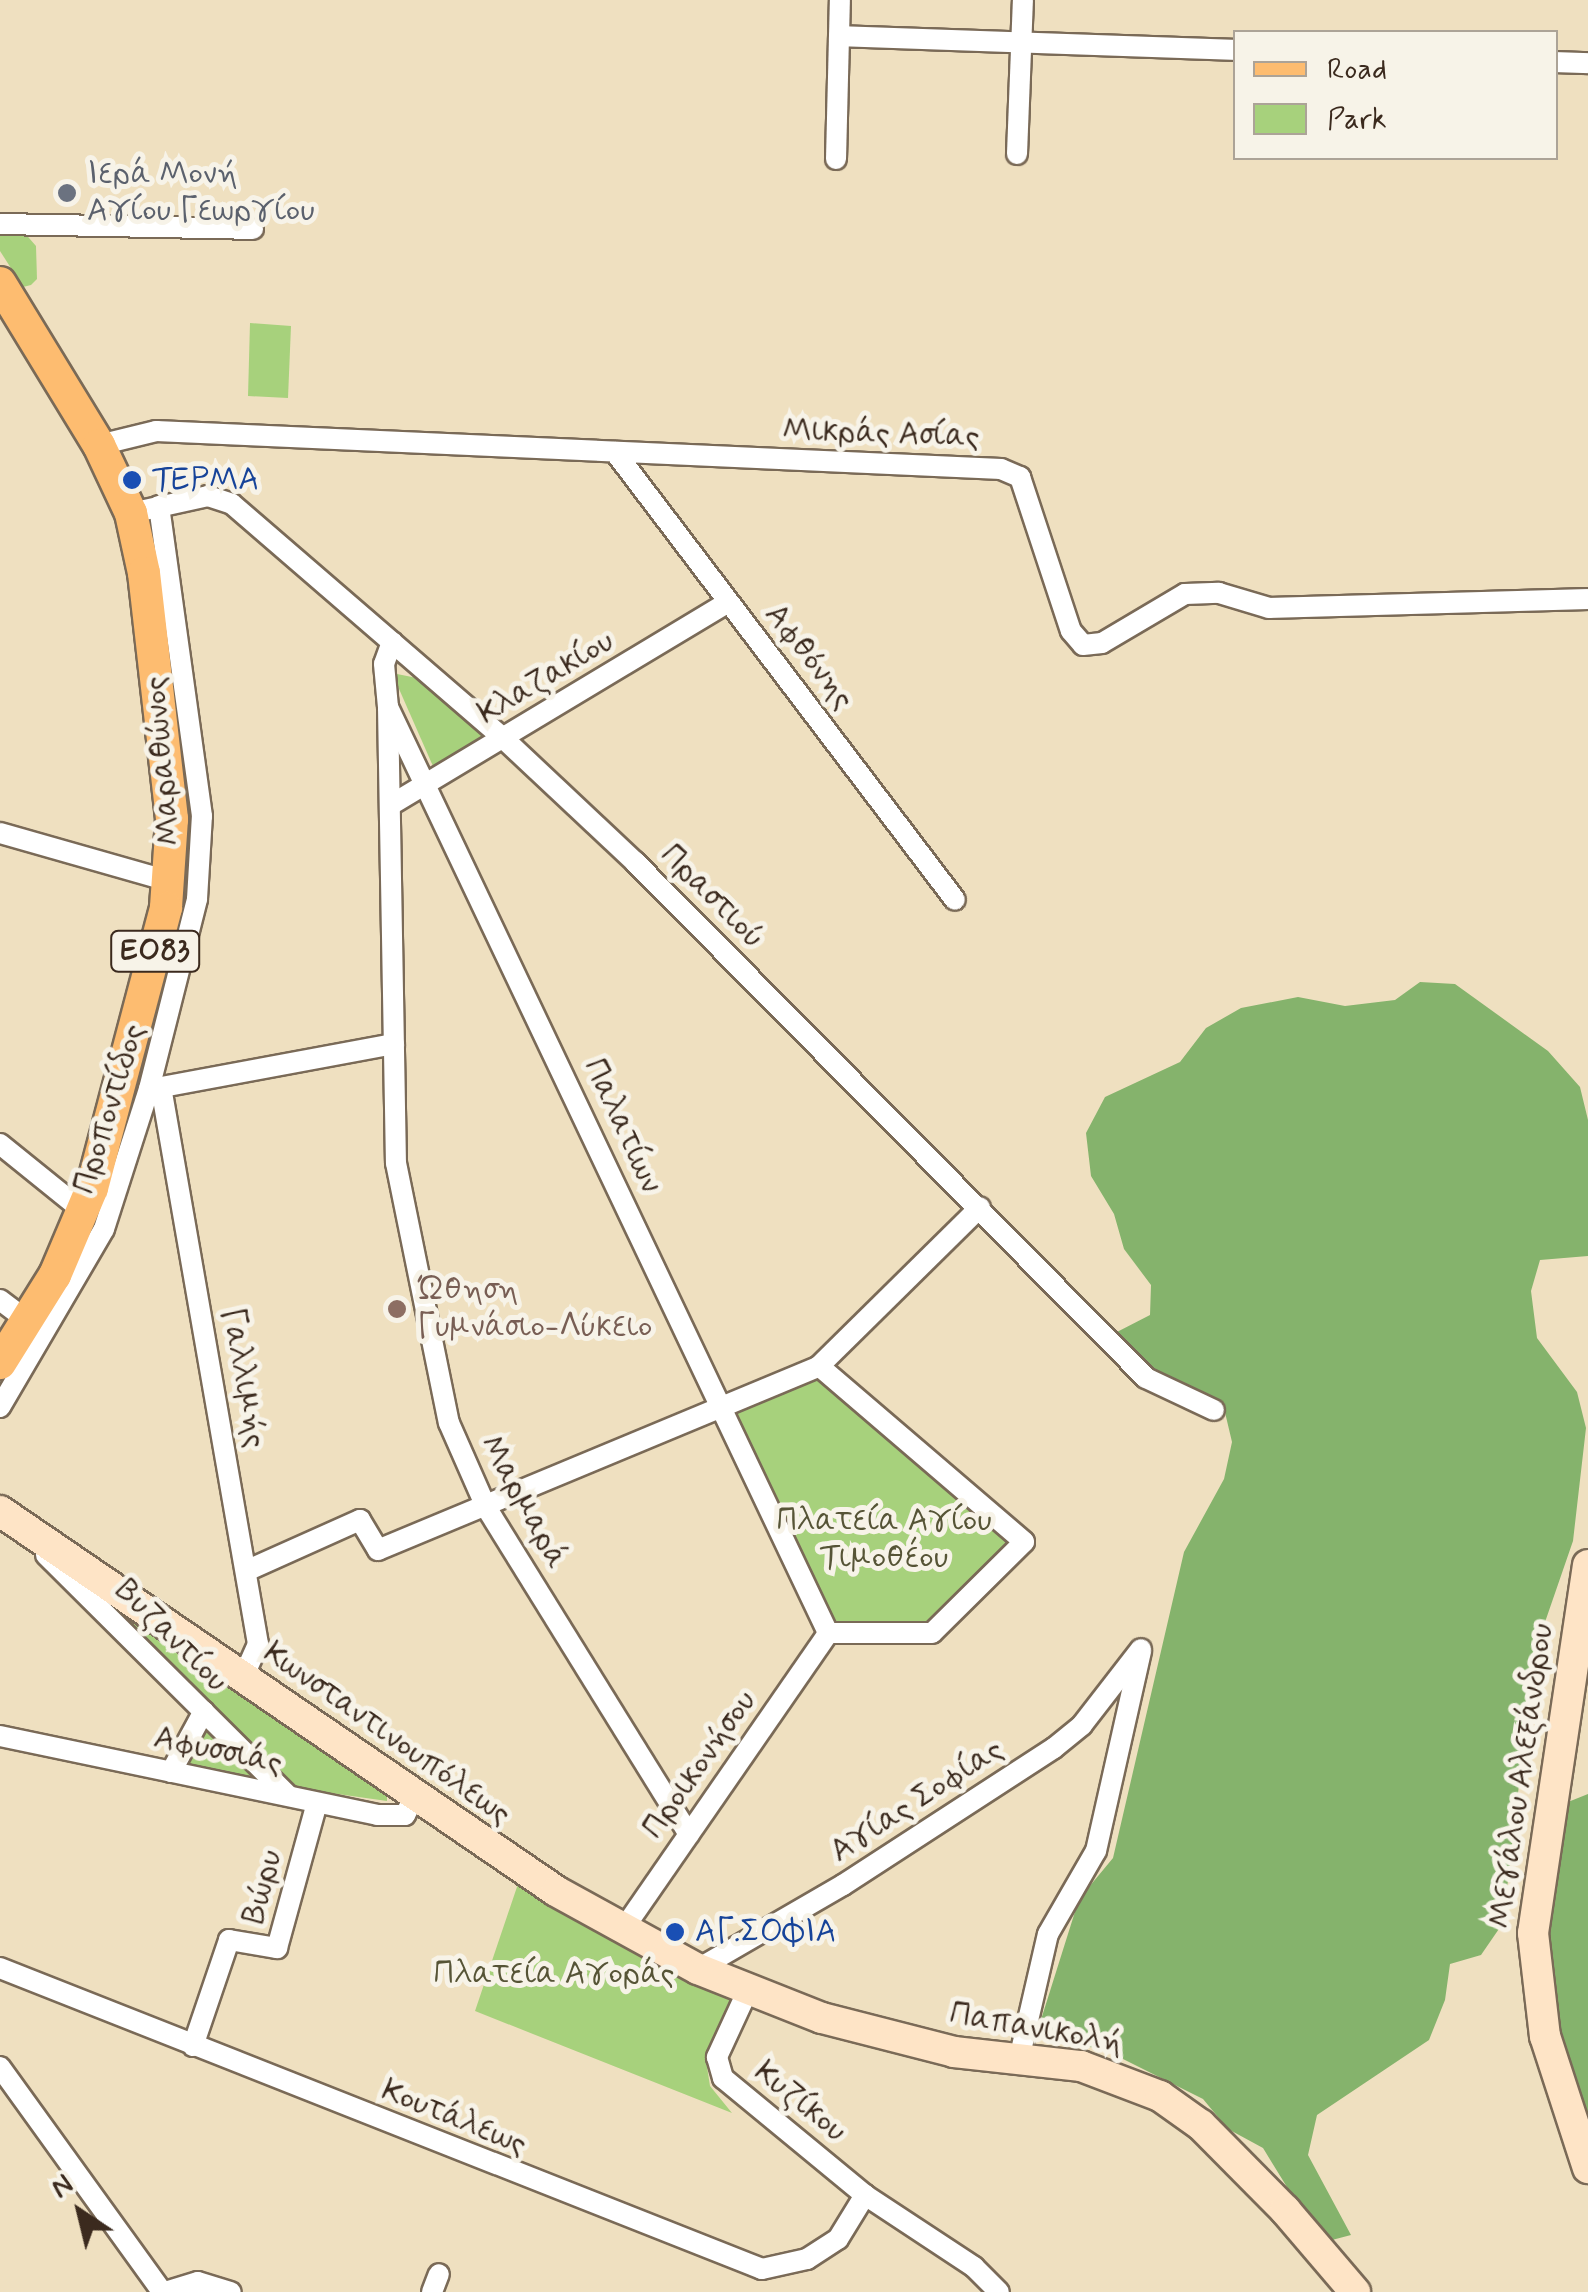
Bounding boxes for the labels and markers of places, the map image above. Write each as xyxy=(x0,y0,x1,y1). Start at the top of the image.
place label: Ιερά Μονή Αγίου Γεωργίου xyxy=(87,156,315,231)
marker: Ιερά Μονή Αγίου Γεωργίου xyxy=(56,182,78,204)
place label: ΤΕΡΜΑ xyxy=(152,461,259,499)
marker: ΤΕΡΜΑ xyxy=(121,469,143,491)
place label: Ώθηση Γυμνάσιο-Λύκειο xyxy=(417,1272,652,1347)
marker: Ώθηση Γυμνάσιο-Λύκειο xyxy=(386,1298,408,1320)
place label: ΑΓ.ΣΟΦΙΑ xyxy=(695,1913,836,1951)
marker: ΑΓ.ΣΟΦΙΑ xyxy=(664,1921,686,1943)

